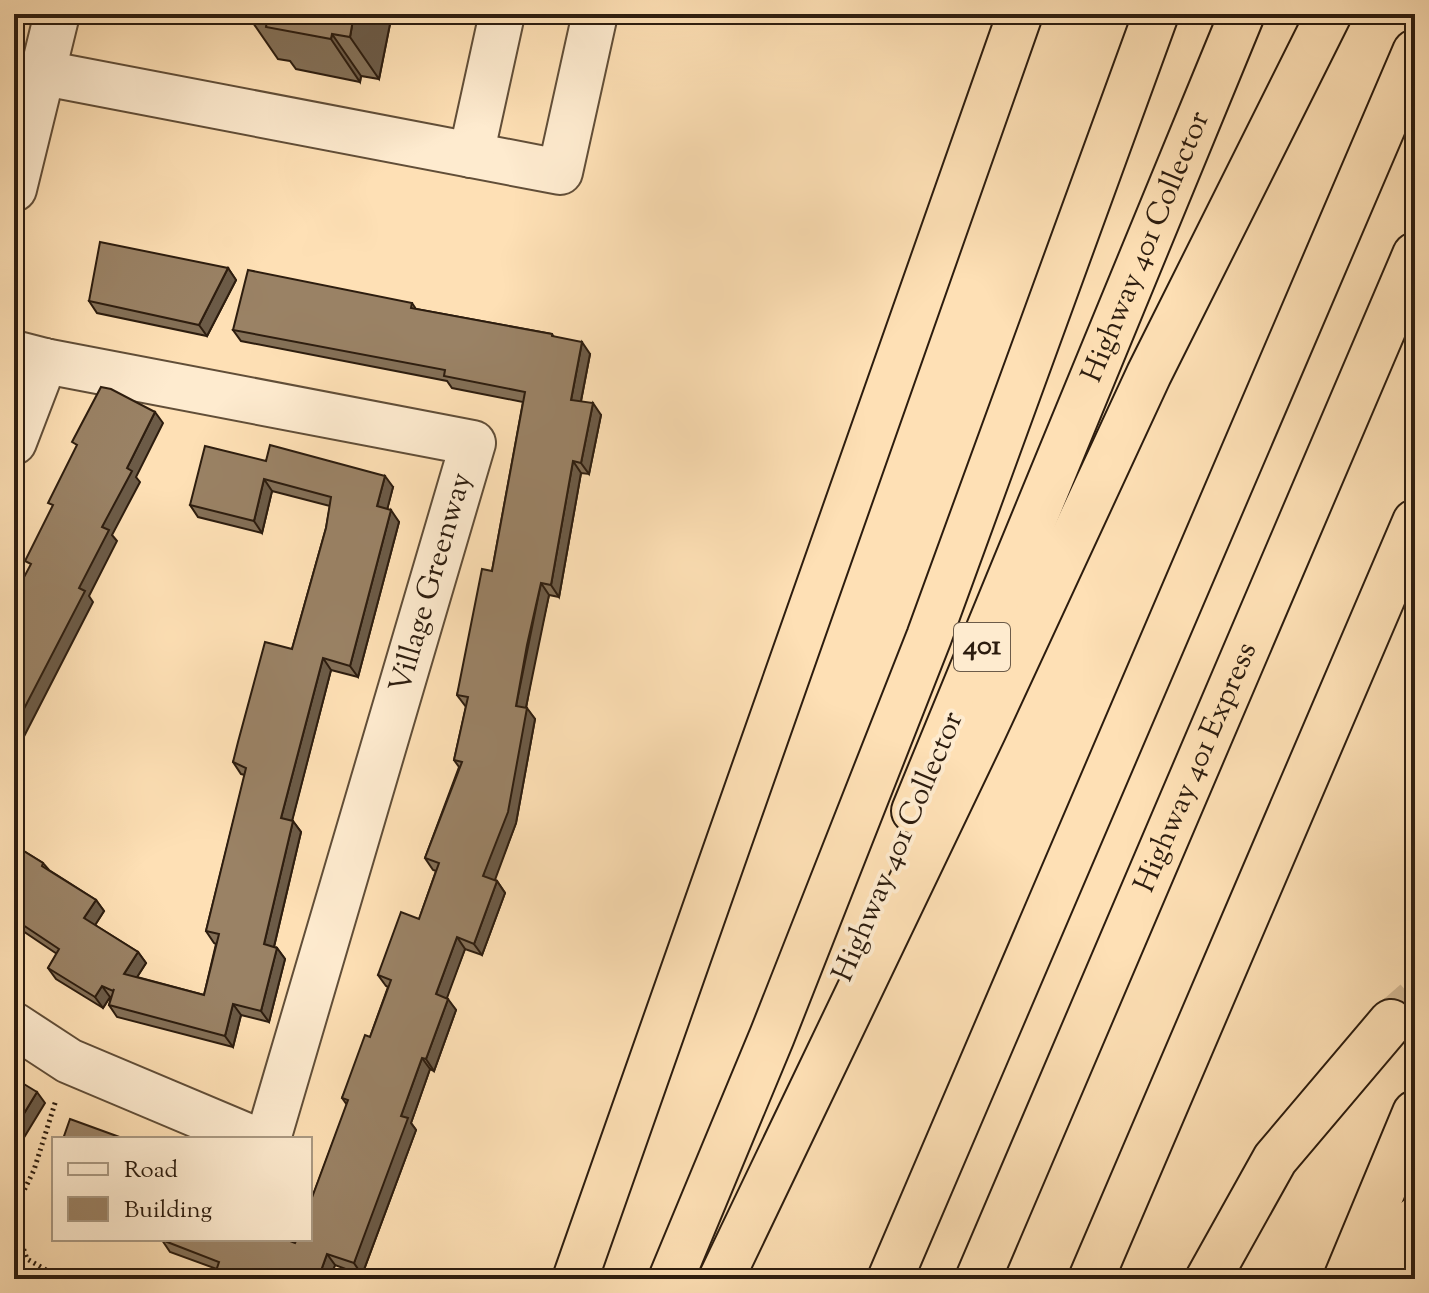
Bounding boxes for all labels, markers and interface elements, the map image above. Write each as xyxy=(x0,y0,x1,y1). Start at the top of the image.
street label: Highway 401 Collector xyxy=(1071,105,1221,389)
street label: Village Greenway xyxy=(380,468,484,698)
road number: 401 xyxy=(954,623,1010,671)
street label: Highway 401 Express xyxy=(1124,636,1269,899)
street label: Highway 401 Collector xyxy=(823,705,975,989)
legend xyxy=(52,1137,312,1241)
text: Road xyxy=(124,1154,178,1188)
text: Building xyxy=(124,1194,213,1228)

